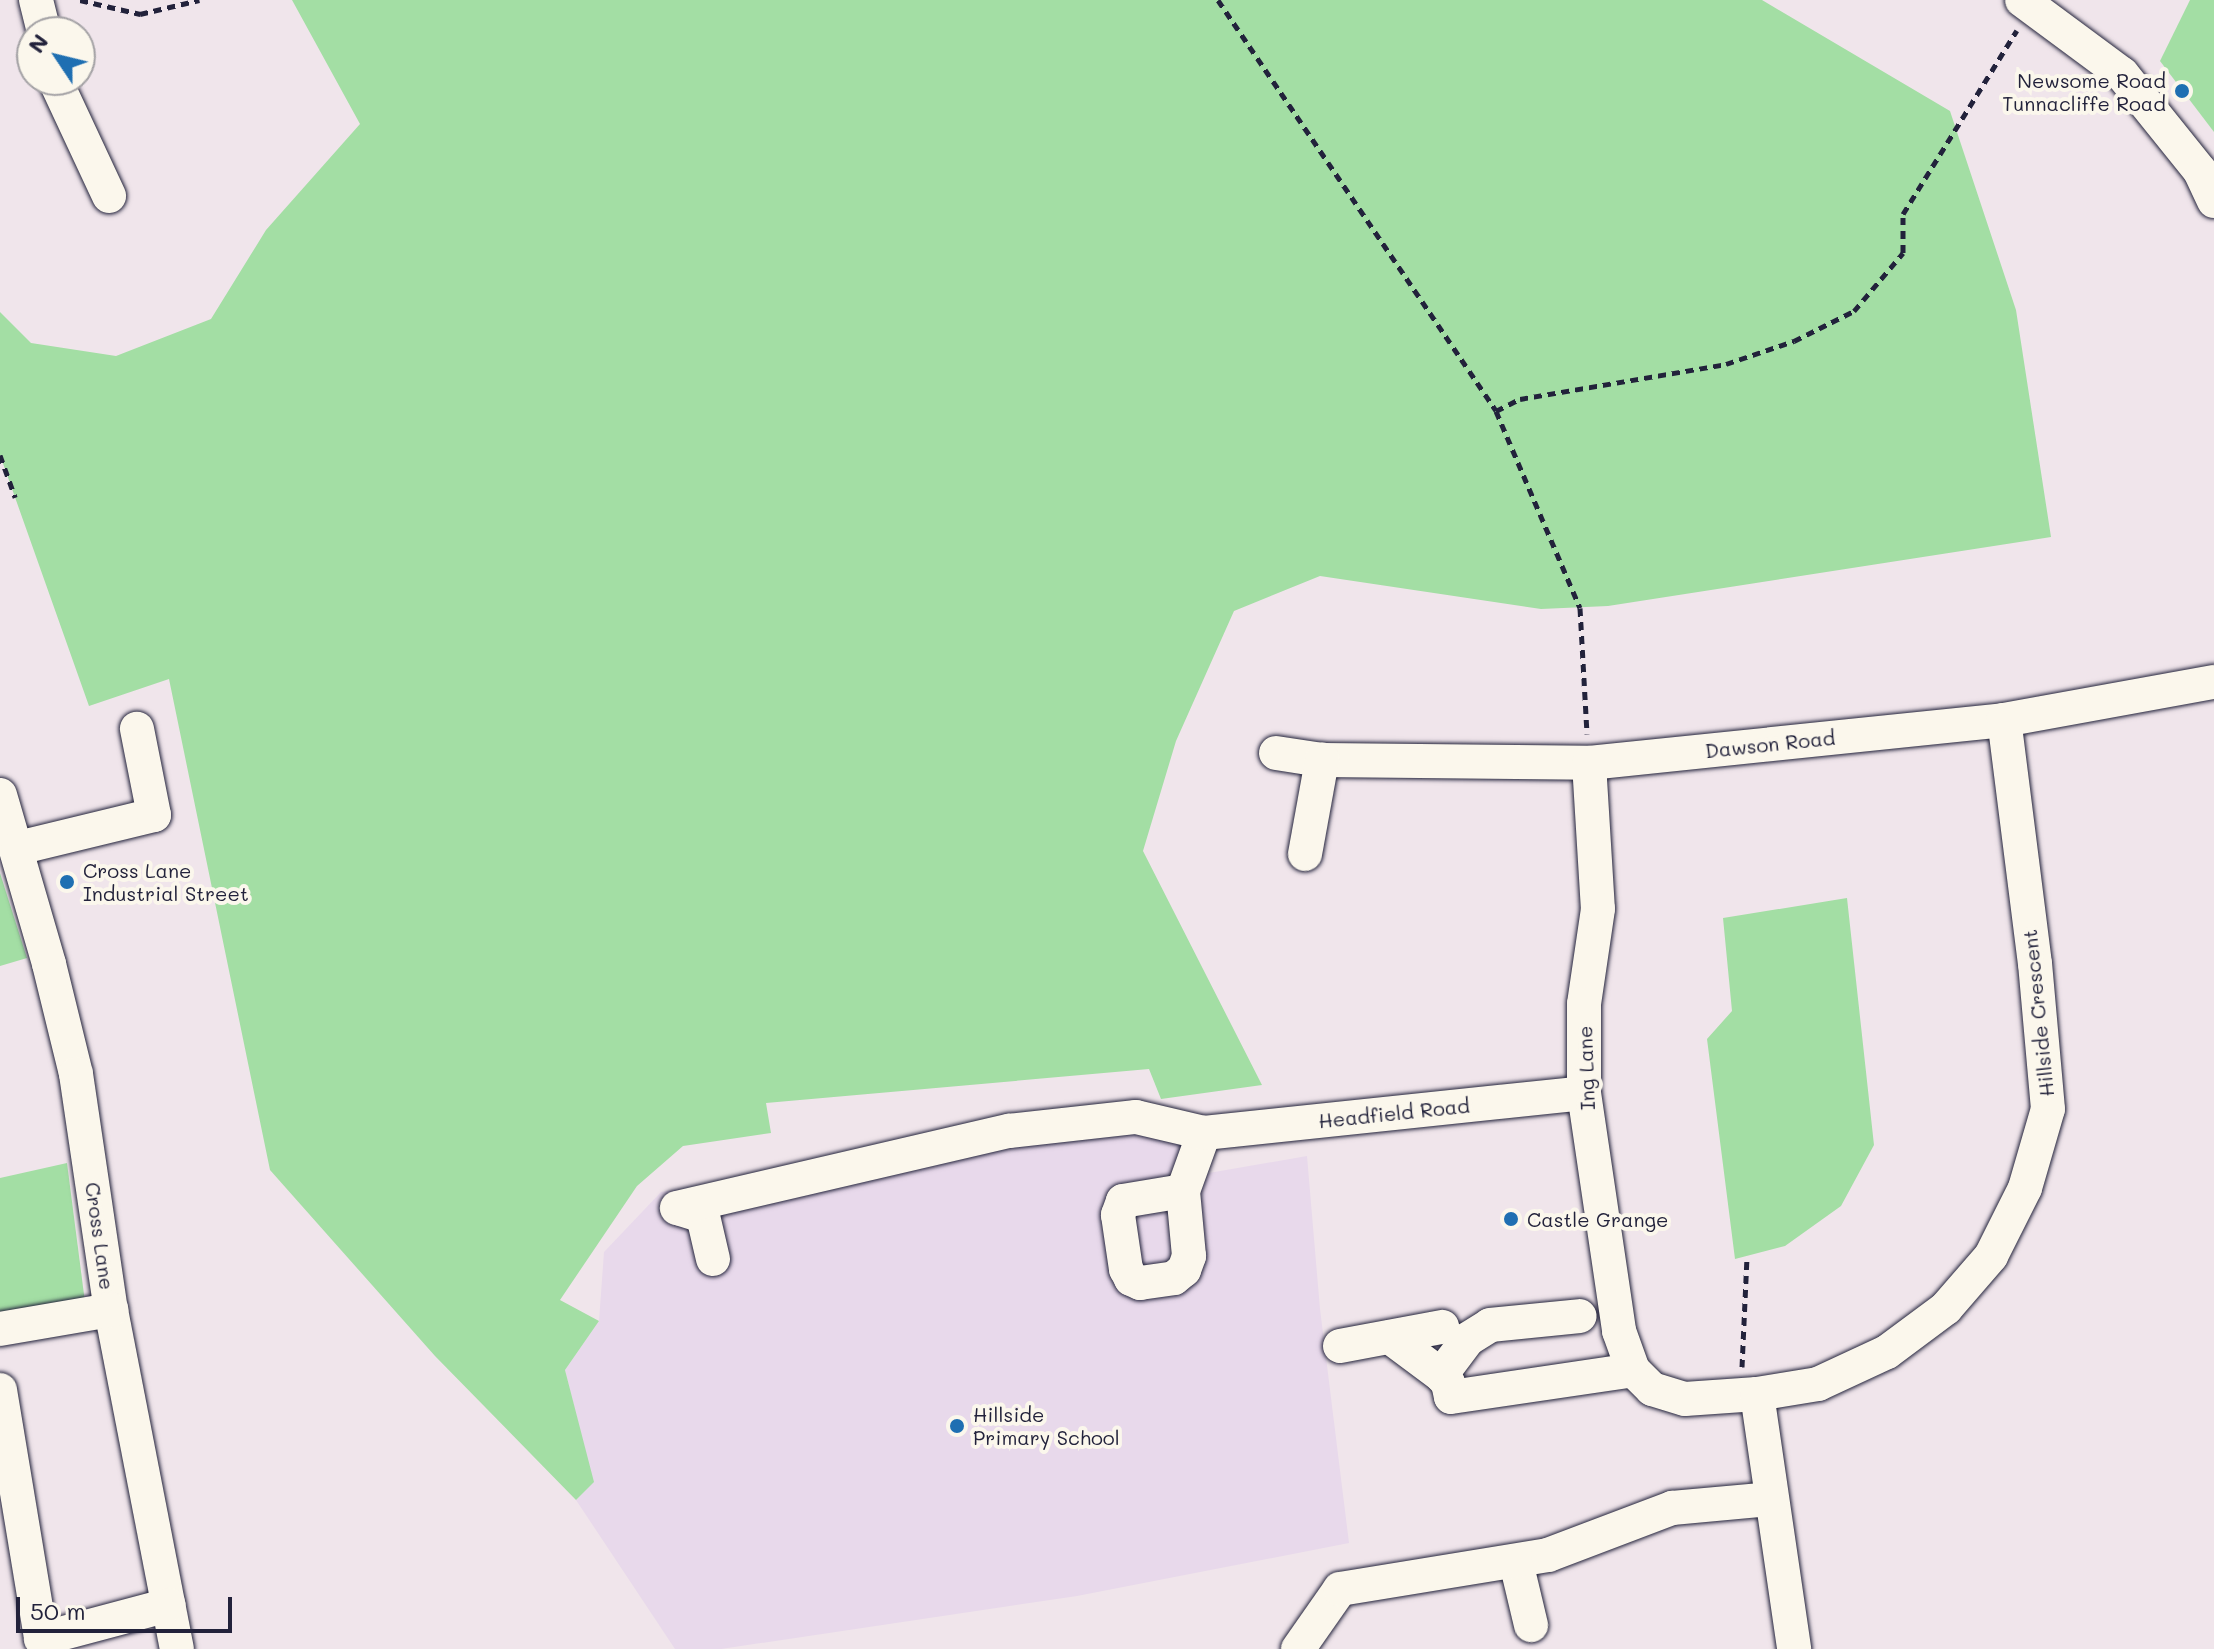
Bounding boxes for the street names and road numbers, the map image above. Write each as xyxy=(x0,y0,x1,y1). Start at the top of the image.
street label: Dawson Road xyxy=(1704,725,1836,763)
street label: Hillside Crescent xyxy=(2017,928,2059,1098)
street label: Ing Lane xyxy=(1573,1025,1599,1111)
street label: Headfield Road xyxy=(1317,1093,1471,1133)
street label: Cross Lane xyxy=(81,1181,119,1291)

